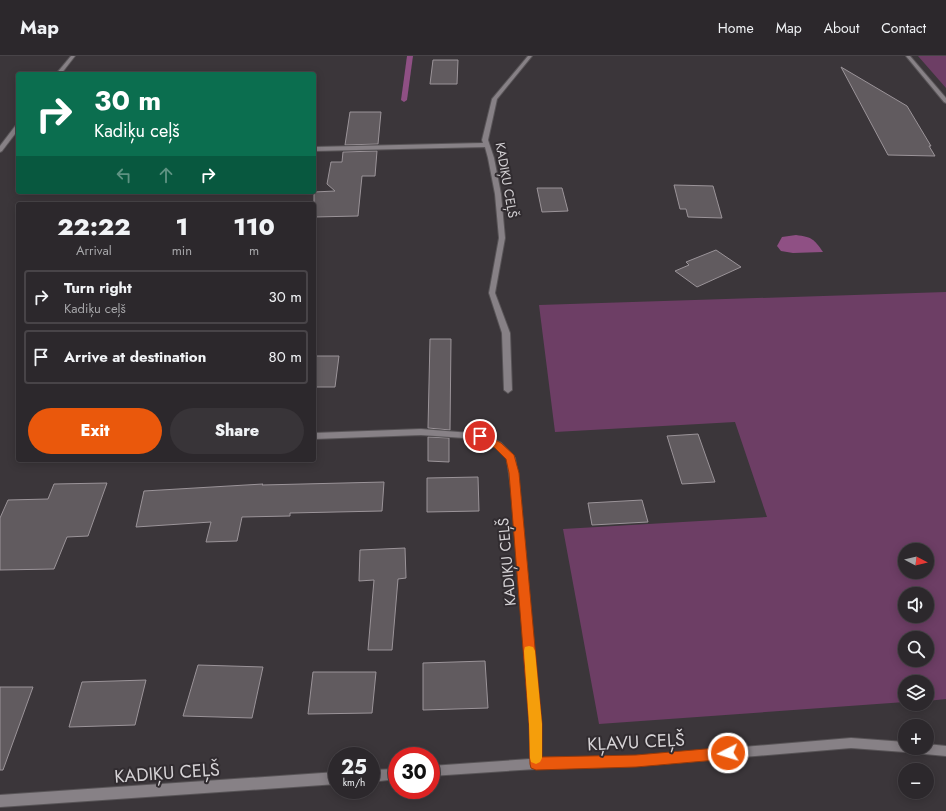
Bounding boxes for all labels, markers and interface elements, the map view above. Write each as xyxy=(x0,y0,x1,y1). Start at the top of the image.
text: Map xyxy=(20,14,59,41)
text: Home xyxy=(718,18,754,38)
text: Map xyxy=(776,18,802,38)
text: About xyxy=(824,18,859,38)
text: Contact xyxy=(881,18,926,38)
text: 30 m xyxy=(94,80,161,121)
icon: right xyxy=(28,88,80,140)
text: Kadiķu ceļš xyxy=(94,118,180,144)
street label: KADIĶU CEĻŠ xyxy=(491,141,522,219)
icon: left xyxy=(113,164,135,186)
icon: ahead xyxy=(155,164,177,186)
icon: right xyxy=(197,164,219,186)
text: 22:22 xyxy=(57,209,131,244)
text: 1 xyxy=(176,209,188,244)
text: 110 xyxy=(233,209,275,244)
text: Arrival xyxy=(76,241,112,260)
text: min xyxy=(172,241,192,260)
text: m xyxy=(249,241,259,260)
text: Turn right xyxy=(64,277,132,299)
icon: right xyxy=(30,286,52,308)
text: 30 m xyxy=(269,286,302,308)
text: Kadiķu ceļš xyxy=(64,299,126,318)
icon: arrive xyxy=(30,346,52,368)
text: Arrive at destination xyxy=(64,346,206,368)
text: 80 m xyxy=(269,346,302,368)
button: Exit xyxy=(28,408,162,454)
button: Share xyxy=(170,408,304,454)
pin xyxy=(463,419,497,453)
icon: arrive xyxy=(469,425,491,447)
street label: KADIĶU CEĻŠ xyxy=(492,517,522,607)
north arrow xyxy=(898,543,934,579)
map controls xyxy=(898,543,934,799)
button: sound xyxy=(898,587,934,623)
button: search xyxy=(898,631,934,667)
button: layers xyxy=(898,675,934,711)
button: + xyxy=(898,719,934,755)
street label: KĻAVU CEĻŠ xyxy=(587,726,686,758)
position arrow xyxy=(707,732,749,774)
speed limit sign: 30 xyxy=(388,747,440,799)
text: 25 xyxy=(341,753,367,782)
street label: KADIĶU CEĻŠ xyxy=(113,756,221,790)
button: − xyxy=(898,763,934,799)
text: km/h xyxy=(343,775,365,790)

